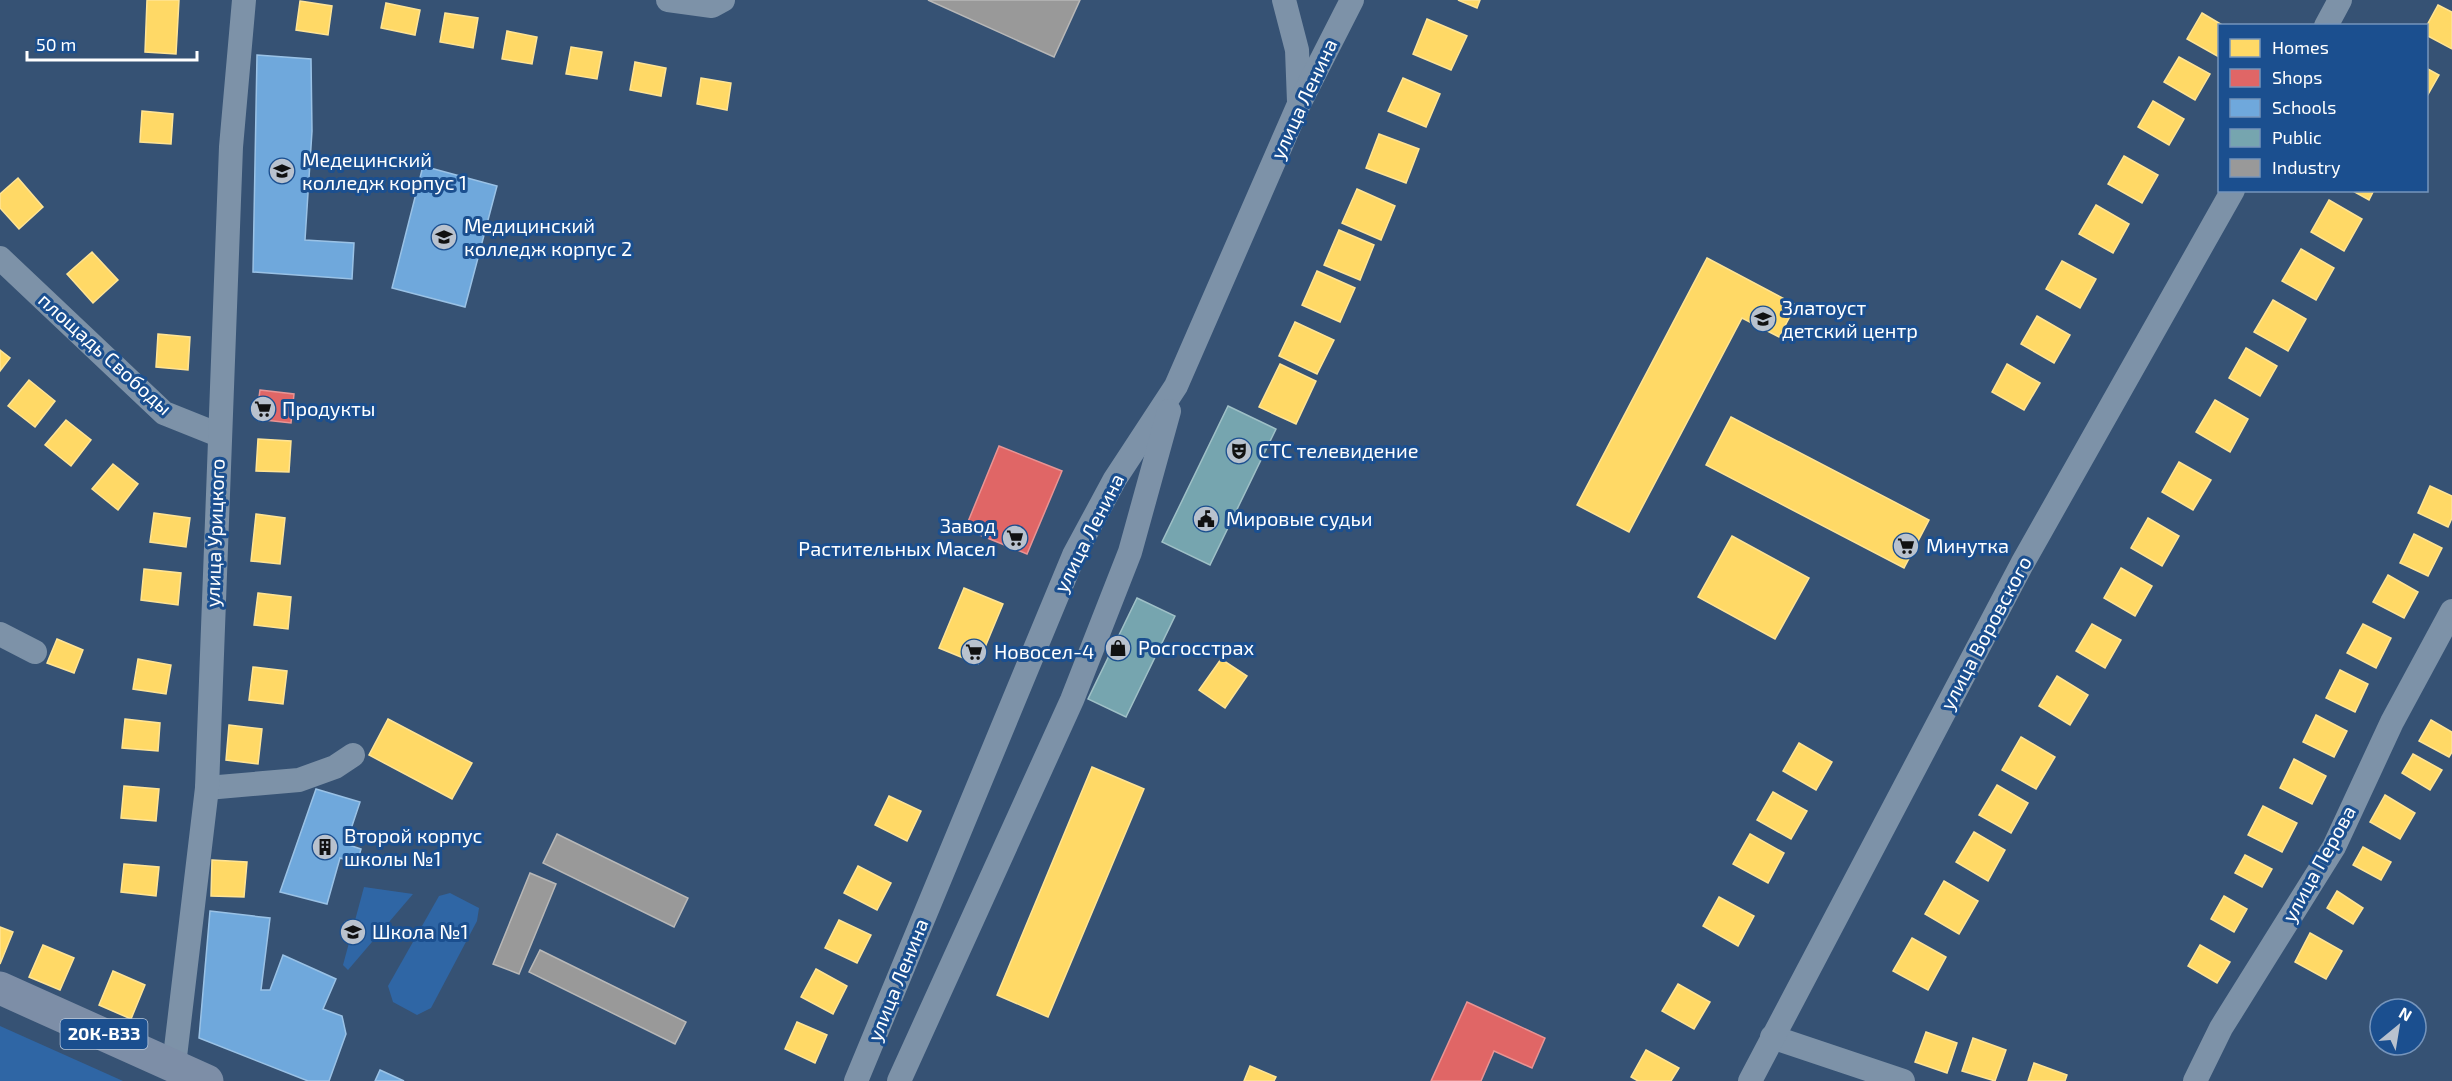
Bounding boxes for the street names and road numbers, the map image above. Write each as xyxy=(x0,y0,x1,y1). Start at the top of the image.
street label: улица Ленина xyxy=(1265,35,1342,163)
street label: площадь Свободы xyxy=(34,287,177,419)
street label: улица Урицкого xyxy=(199,458,230,608)
street label: улица Ленина xyxy=(1048,469,1129,596)
street label: улица Воровского xyxy=(1934,552,2037,714)
street label: улица Перова xyxy=(2276,801,2361,927)
street label: улица Ленина xyxy=(862,915,934,1045)
road number: 20К-В33 xyxy=(60,1019,148,1049)

